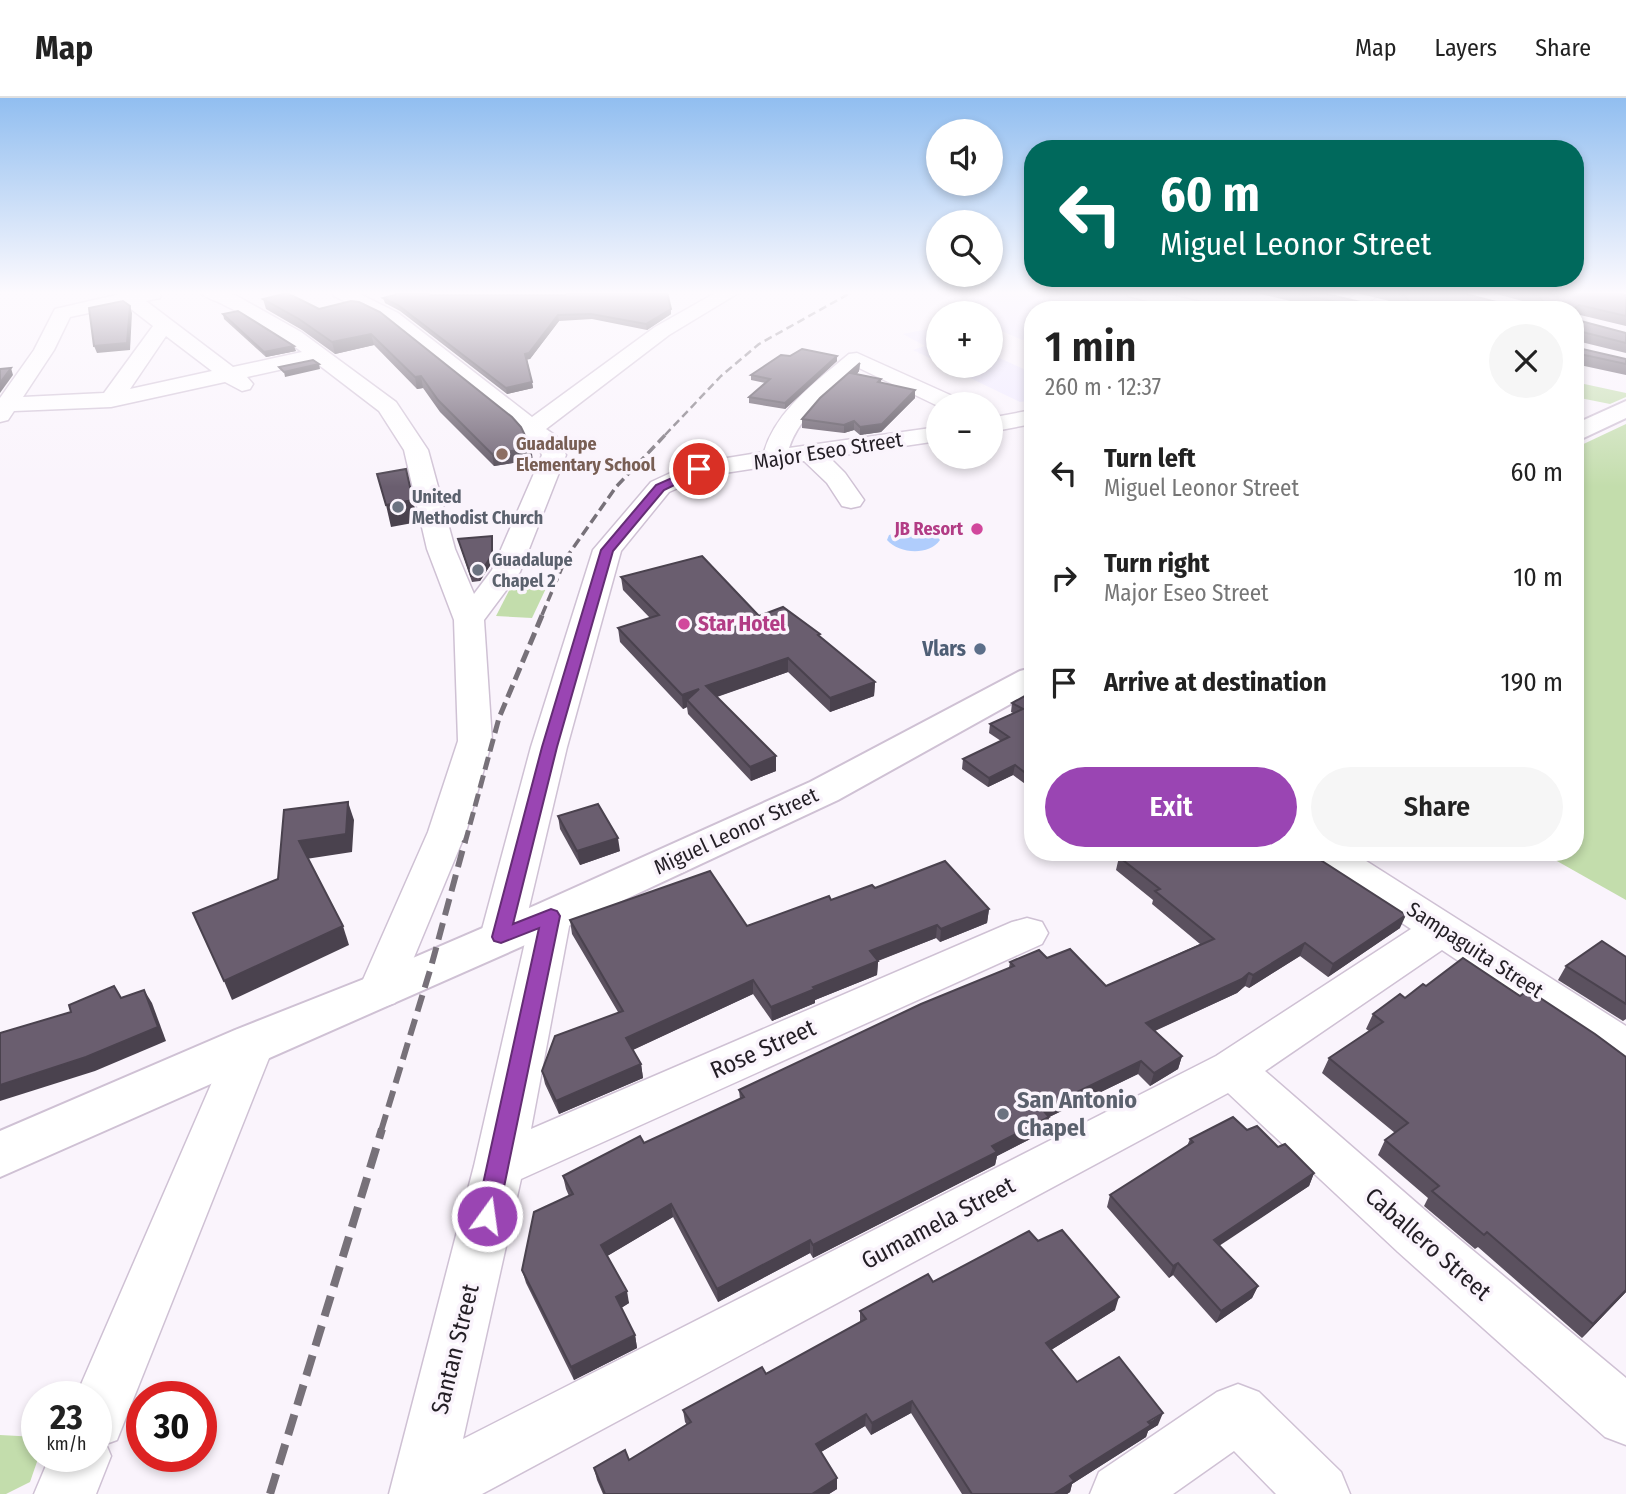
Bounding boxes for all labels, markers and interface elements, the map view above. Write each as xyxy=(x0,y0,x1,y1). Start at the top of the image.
text: Map xyxy=(35,28,93,68)
text: Map xyxy=(1355,34,1397,62)
text: Layers xyxy=(1435,34,1497,62)
text: Share xyxy=(1535,34,1591,62)
map controls xyxy=(926,119,1003,469)
button: sound xyxy=(926,119,1003,196)
text: 60 m xyxy=(1160,165,1260,224)
icon: left xyxy=(1045,168,1136,259)
button: search xyxy=(926,210,1003,287)
text: Miguel Leonor Street xyxy=(1160,225,1431,263)
button: + xyxy=(926,301,1003,378)
text: 1 min xyxy=(1045,322,1136,372)
button: close xyxy=(1489,324,1563,398)
text: 260 m · 12:37 xyxy=(1045,373,1161,401)
button: − xyxy=(926,392,1003,469)
street label: Major Eseo Street xyxy=(752,426,904,476)
place label: Guadalupe Elementary School xyxy=(516,433,655,476)
pin xyxy=(669,439,729,499)
text: Turn left xyxy=(1104,443,1196,474)
marker: Guadalupe Elementary School xyxy=(494,446,510,462)
icon: arrive xyxy=(680,450,718,488)
icon: left xyxy=(1045,454,1083,492)
text: 60 m xyxy=(1510,457,1563,488)
text: Miguel Leonor Street xyxy=(1104,474,1299,502)
place label: United Methodist Church xyxy=(412,486,543,529)
marker: United Methodist Church xyxy=(390,499,406,515)
place label: JB Resort xyxy=(894,518,964,540)
marker: JB Resort xyxy=(969,521,985,537)
text: Turn right xyxy=(1104,548,1210,579)
place label: Guadalupe Chapel 2 xyxy=(492,549,573,592)
icon: right xyxy=(1045,559,1083,597)
marker: Guadalupe Chapel 2 xyxy=(470,562,486,578)
text: 10 m xyxy=(1513,562,1563,593)
text: Major Eseo Street xyxy=(1104,579,1269,607)
place label: Star Hotel xyxy=(698,611,786,637)
marker: Star Hotel xyxy=(676,616,692,632)
place label: Vlars xyxy=(921,636,966,662)
marker: Vlars xyxy=(972,641,988,657)
icon: arrive xyxy=(1045,664,1083,702)
text: Arrive at destination xyxy=(1104,667,1327,698)
text: 190 m xyxy=(1501,667,1563,698)
button: Exit xyxy=(1045,767,1297,847)
button: Share xyxy=(1311,767,1563,847)
street label: Miguel Leonor Street xyxy=(650,782,822,880)
street label: Sampaguita Street xyxy=(1402,896,1548,1004)
street label: Rose Street xyxy=(706,1013,820,1085)
place label: San Antonio Chapel xyxy=(1017,1086,1137,1142)
marker: San Antonio Chapel xyxy=(995,1106,1011,1122)
street label: Gumamela Street xyxy=(857,1171,1020,1275)
position arrow xyxy=(450,1179,524,1253)
street label: Caballero Street xyxy=(1359,1182,1497,1306)
street label: Santan Street xyxy=(425,1281,485,1417)
speed limit sign: 30 xyxy=(126,1381,217,1472)
text: 23 xyxy=(50,1396,83,1438)
text: km/h xyxy=(46,1433,87,1455)

